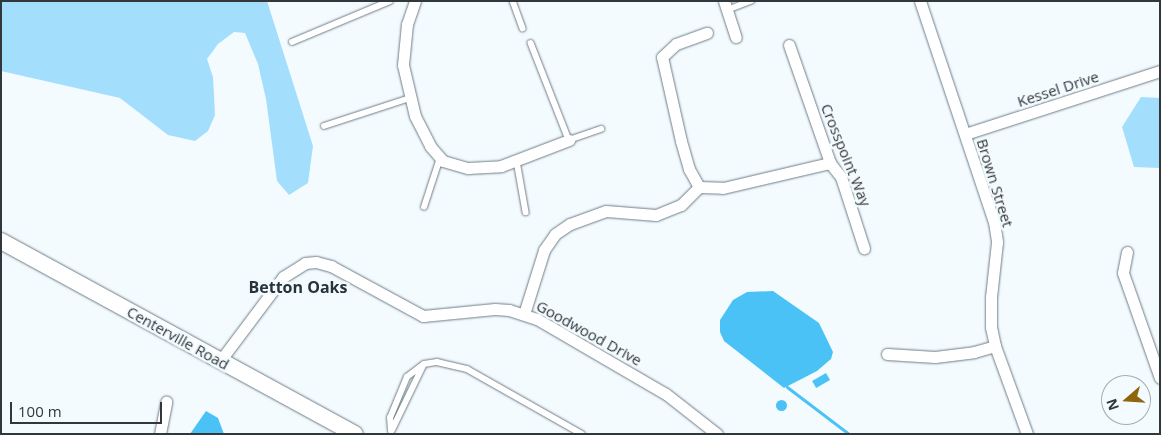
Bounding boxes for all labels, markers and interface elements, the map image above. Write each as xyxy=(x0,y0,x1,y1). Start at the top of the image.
street label: Kessel Drive xyxy=(1015,67,1101,111)
street label: Crosspoint Way xyxy=(817,101,875,209)
street label: Brown Street xyxy=(973,137,1017,229)
district label: Betton Oaks xyxy=(249,277,347,297)
street label: Goodwood Drive xyxy=(533,297,645,369)
street label: Centerville Road xyxy=(124,303,232,373)
north arrow xyxy=(1101,375,1151,425)
scale bar xyxy=(12,392,165,424)
text: N xyxy=(1101,396,1123,413)
text: 100 m xyxy=(18,401,62,421)

